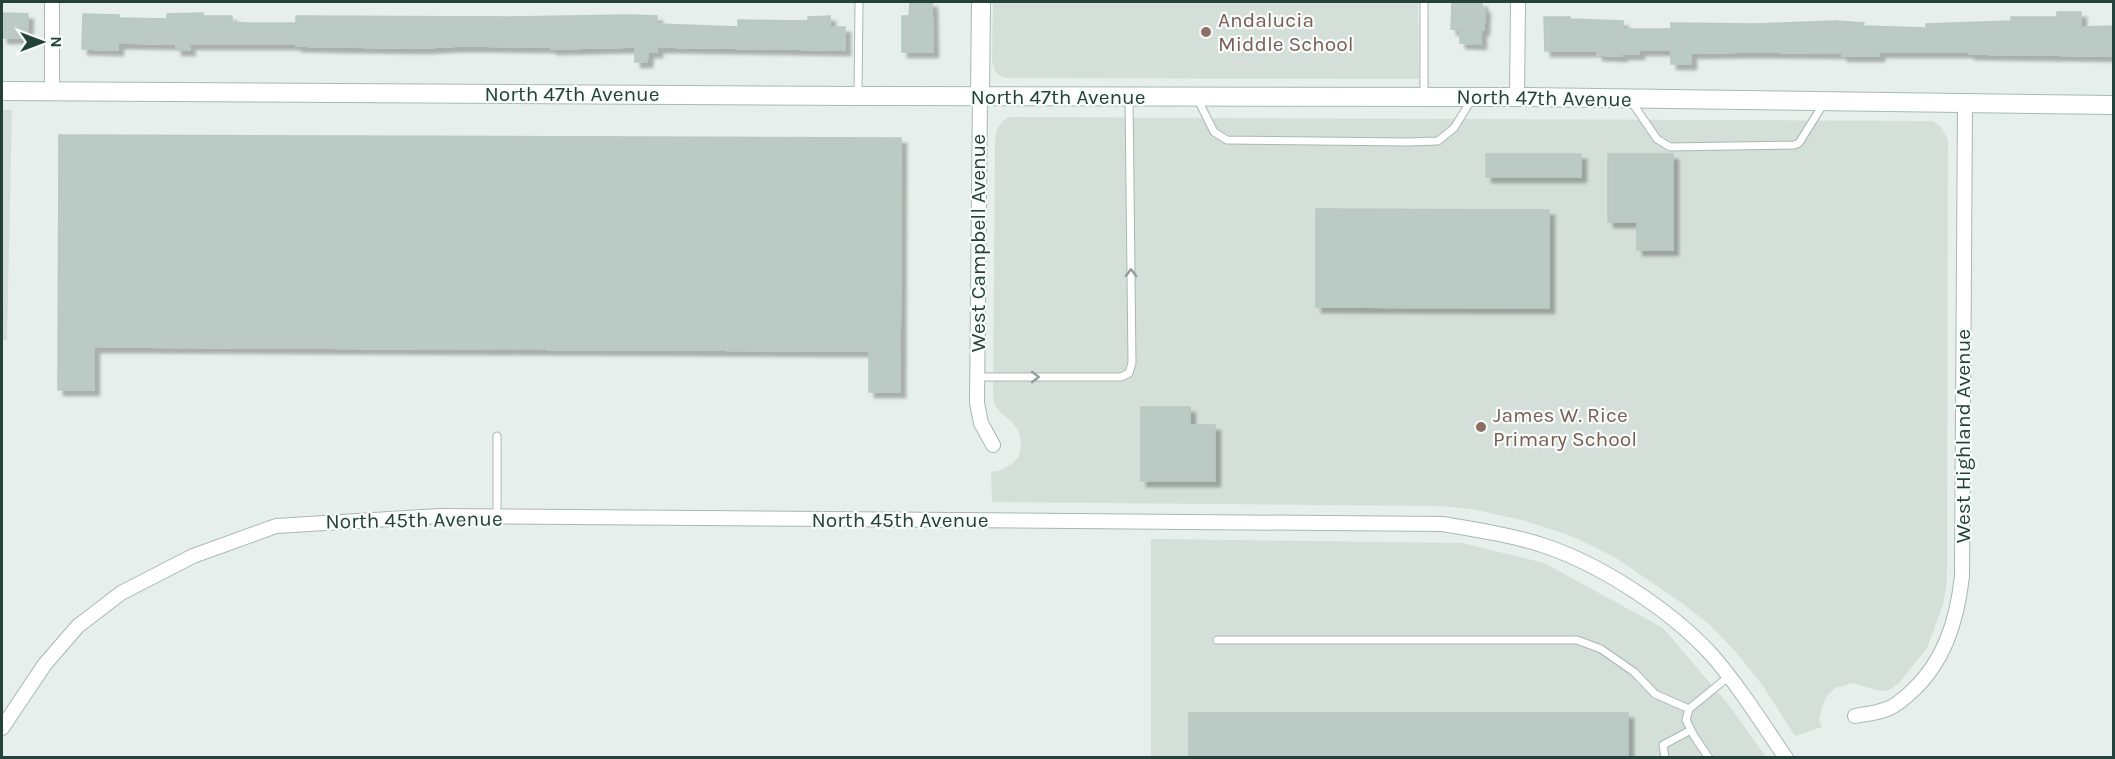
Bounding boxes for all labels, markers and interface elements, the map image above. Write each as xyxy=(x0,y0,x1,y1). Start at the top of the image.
place label: Andalucia Middle School xyxy=(1218,8,1354,56)
north arrow xyxy=(12,12,72,72)
marker: Andalucia Middle School xyxy=(1199,25,1213,39)
text: N xyxy=(47,36,66,48)
street label: North 47th Avenue xyxy=(484,82,660,106)
street label: North 47th Avenue xyxy=(1456,84,1632,112)
street label: North 47th Avenue xyxy=(970,85,1146,109)
street label: West Campbell Avenue xyxy=(966,134,990,352)
one-way arrow xyxy=(1125,268,1137,277)
street label: West Highland Avenue xyxy=(1951,329,1975,543)
one-way arrow xyxy=(1031,371,1040,383)
place label: James W. Rice Primary School xyxy=(1493,403,1637,451)
marker: James W. Rice Primary School xyxy=(1474,420,1488,434)
street label: North 45th Avenue xyxy=(325,506,503,534)
street label: North 45th Avenue xyxy=(811,508,989,532)

